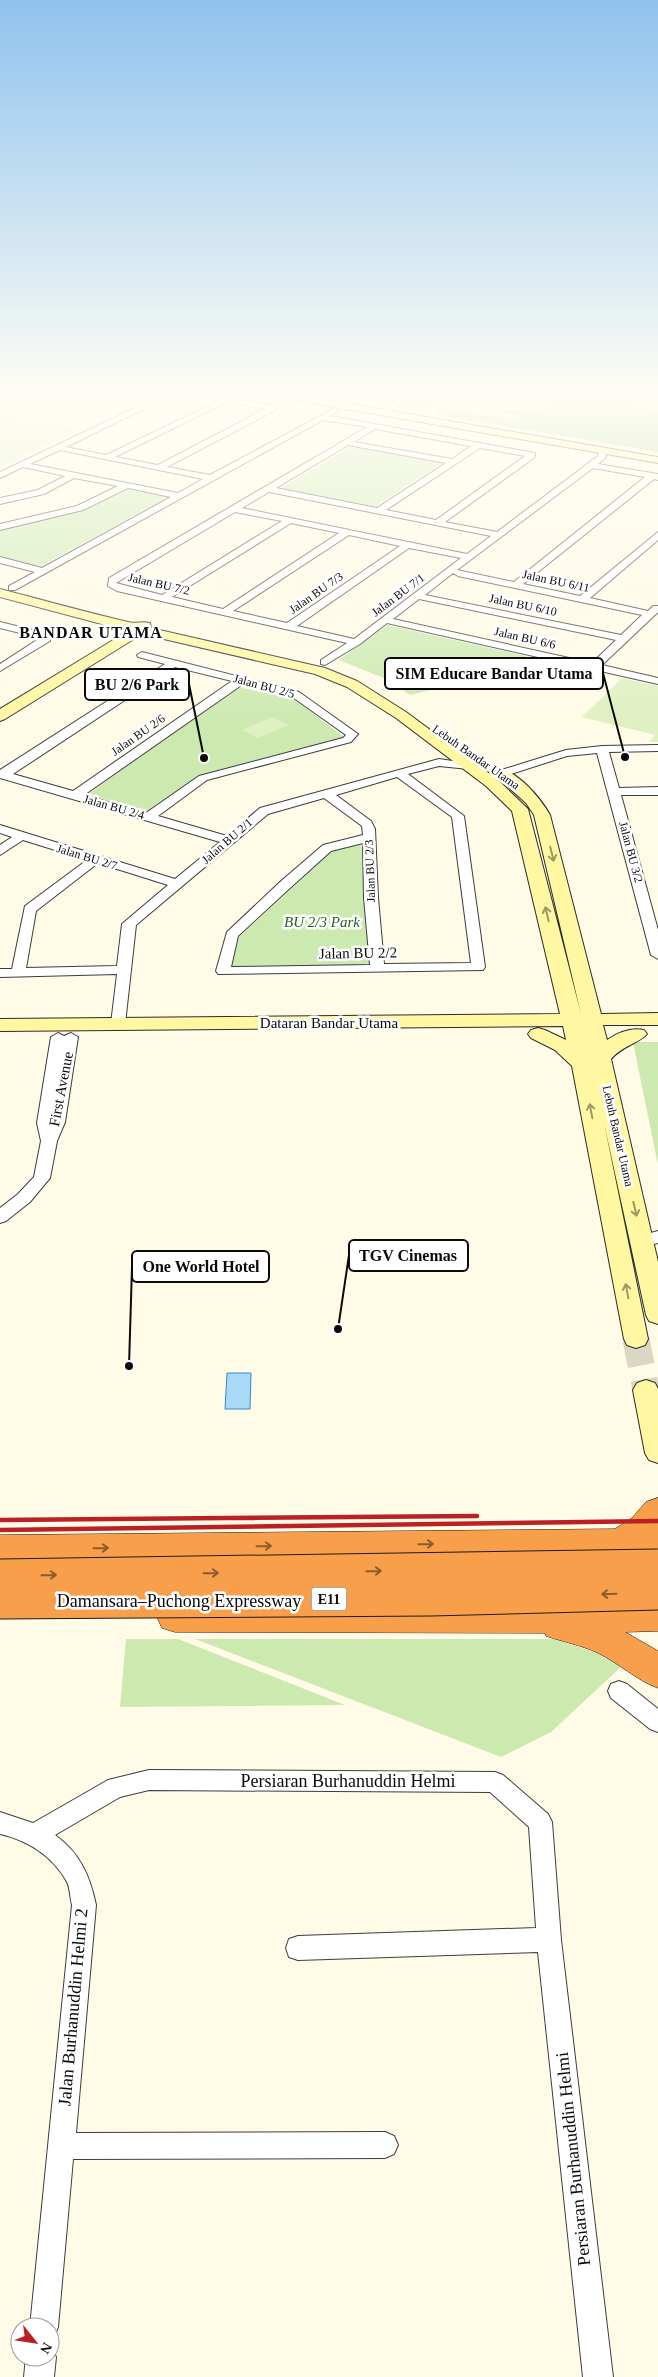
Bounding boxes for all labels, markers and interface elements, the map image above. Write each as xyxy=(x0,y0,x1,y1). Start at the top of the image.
street label: Jalan BU 6/11 xyxy=(521,567,591,595)
street label: Jalan BU 7/3 xyxy=(286,569,346,617)
street label: Jalan BU 7/2 xyxy=(127,570,191,598)
street label: Jalan BU 7/1 xyxy=(369,571,427,619)
street label: Jalan BU 6/10 xyxy=(488,591,558,619)
district label: BANDAR UTAMA xyxy=(19,624,163,641)
street label: Jalan BU 6/6 xyxy=(493,624,557,652)
callout: SIM Educare Bandar Utama xyxy=(385,658,603,689)
text: SIM Educare Bandar Utama xyxy=(395,665,593,682)
callout: BU 2/6 Park xyxy=(85,669,189,700)
street label: Jalan BU 2/5 xyxy=(232,671,296,701)
text: BU 2/6 Park xyxy=(95,676,179,693)
street label: Jalan BU 2/6 xyxy=(108,711,168,759)
street label: Lebuh Bandar Utama xyxy=(430,722,523,793)
street label: Jalan BU 2/4 xyxy=(82,792,146,822)
street label: Jalan BU 2/1 xyxy=(199,815,255,867)
street label: Jalan BU 3/2 xyxy=(616,820,646,884)
street label: Jalan BU 2/3 xyxy=(362,839,378,903)
street label: Jalan BU 2/7 xyxy=(55,841,119,873)
one-way arrow xyxy=(548,845,557,861)
one-way arrow xyxy=(542,907,551,923)
park label: BU 2/3 Park xyxy=(284,914,360,930)
street label: Jalan BU 2/2 xyxy=(319,944,397,962)
street label: Dataran Bandar Utama xyxy=(260,1015,398,1031)
street label: First Avenue xyxy=(46,1050,76,1128)
street label: Lebuh Bandar Utama xyxy=(600,1084,637,1189)
one-way arrow xyxy=(586,1103,595,1119)
one-way arrow xyxy=(631,1201,640,1217)
callout: TGV Cinemas xyxy=(349,1240,468,1271)
text: TGV Cinemas xyxy=(359,1247,457,1264)
callout: One World Hotel xyxy=(132,1251,269,1282)
text: One World Hotel xyxy=(142,1258,260,1275)
one-way arrow xyxy=(621,1284,631,1300)
one-way arrow xyxy=(418,1539,434,1549)
one-way arrow xyxy=(255,1541,271,1551)
one-way arrow xyxy=(92,1543,109,1553)
one-way arrow xyxy=(365,1566,381,1576)
one-way arrow xyxy=(202,1568,219,1578)
one-way arrow xyxy=(40,1570,56,1580)
road number: E11 xyxy=(312,1588,346,1610)
one-way arrow xyxy=(602,1589,618,1599)
street label: Damansara–Puchong Expressway xyxy=(57,1591,301,1611)
street label: Persiaran Burhanuddin Helmi xyxy=(241,1771,455,1791)
street label: Jalan Burhanuddin Helmi 2 xyxy=(54,1907,92,2107)
street label: Persiaran Burhanuddin Helmi xyxy=(552,2051,594,2267)
north arrow xyxy=(10,2317,60,2367)
text: N xyxy=(37,2340,55,2356)

